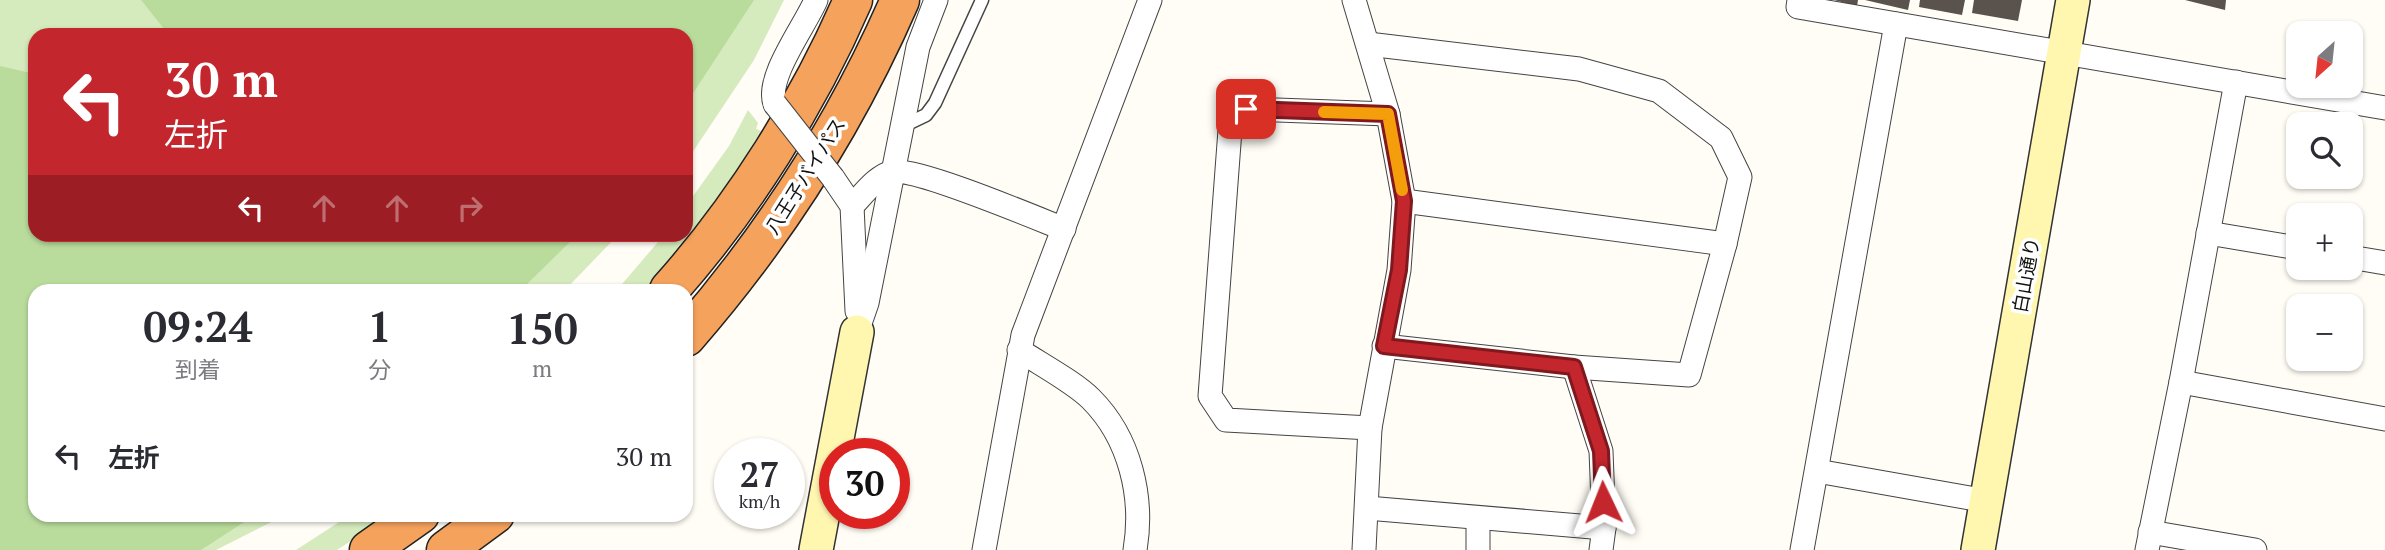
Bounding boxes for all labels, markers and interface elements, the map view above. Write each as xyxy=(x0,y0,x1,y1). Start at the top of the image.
north arrow xyxy=(2286,21,2362,98)
map controls xyxy=(2286,21,2363,371)
text: 30 m xyxy=(164,46,278,111)
icon: left xyxy=(49,56,140,147)
pin xyxy=(1216,79,1276,139)
icon: arrive xyxy=(1227,90,1265,128)
button: search xyxy=(2286,112,2363,189)
text: 左折 xyxy=(164,113,228,155)
street label: 八王子バイパス xyxy=(759,113,850,239)
icon: left xyxy=(232,189,270,227)
icon: ahead xyxy=(305,189,343,227)
icon: ahead xyxy=(378,189,416,227)
icon: right xyxy=(451,189,489,227)
button: + xyxy=(2286,203,2363,280)
street label: 白山通り xyxy=(2007,235,2044,315)
button: − xyxy=(2286,294,2363,371)
text: 09:24 xyxy=(143,298,253,354)
text: 1 xyxy=(368,298,391,354)
text: 150 xyxy=(507,300,578,356)
text: m xyxy=(532,353,552,384)
text: 到着 xyxy=(175,354,221,385)
text: 分 xyxy=(368,354,391,385)
icon: left xyxy=(49,437,87,475)
speed limit sign: 30 xyxy=(819,438,910,529)
text: 30 m xyxy=(616,439,672,473)
text: 左折 xyxy=(108,440,160,474)
text: 27 xyxy=(740,451,779,497)
position arrow xyxy=(1566,465,1640,539)
text: km/h xyxy=(739,489,780,513)

